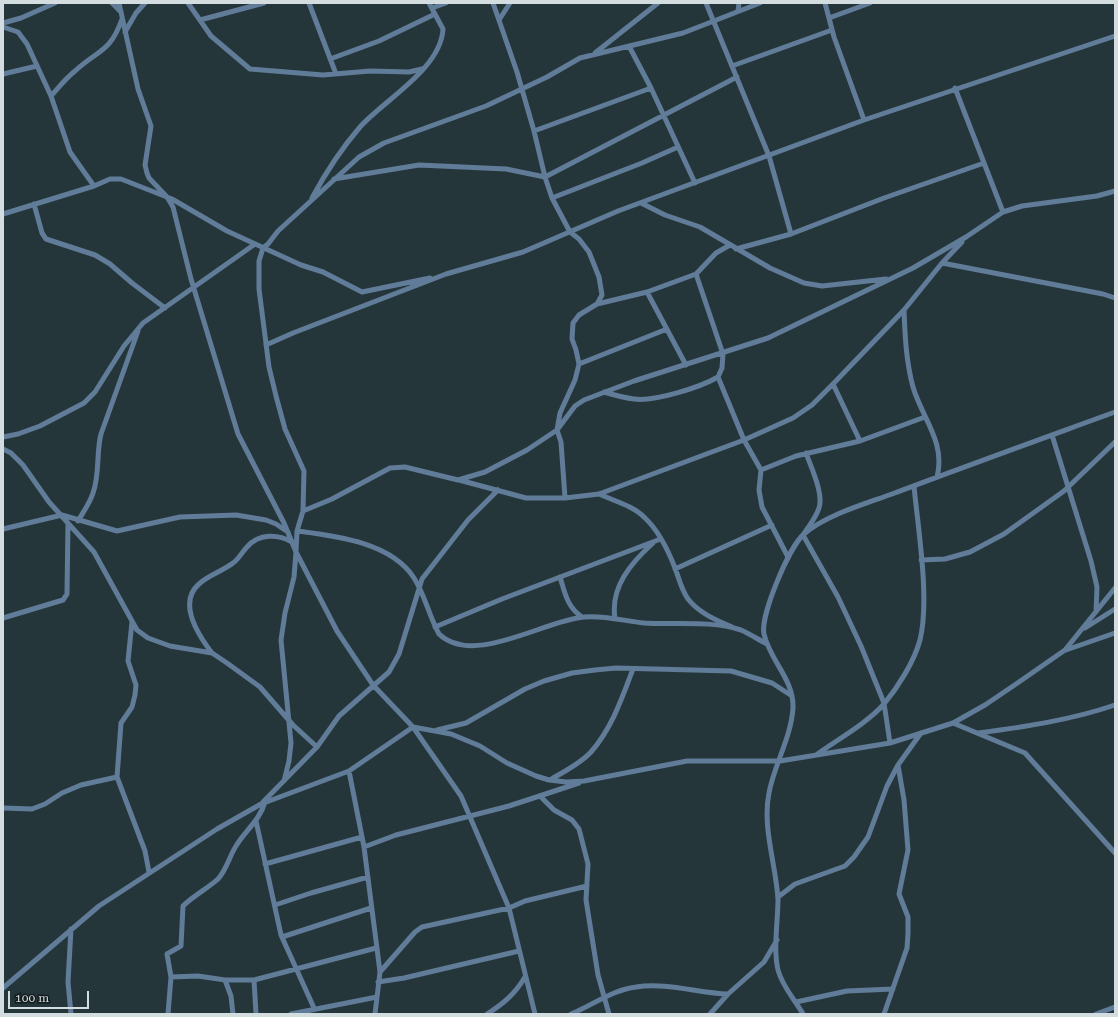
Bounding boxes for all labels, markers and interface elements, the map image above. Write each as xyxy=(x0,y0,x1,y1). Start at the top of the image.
scale bar xyxy=(10,983,91,1009)
text: 100 m xyxy=(15,991,49,1005)

